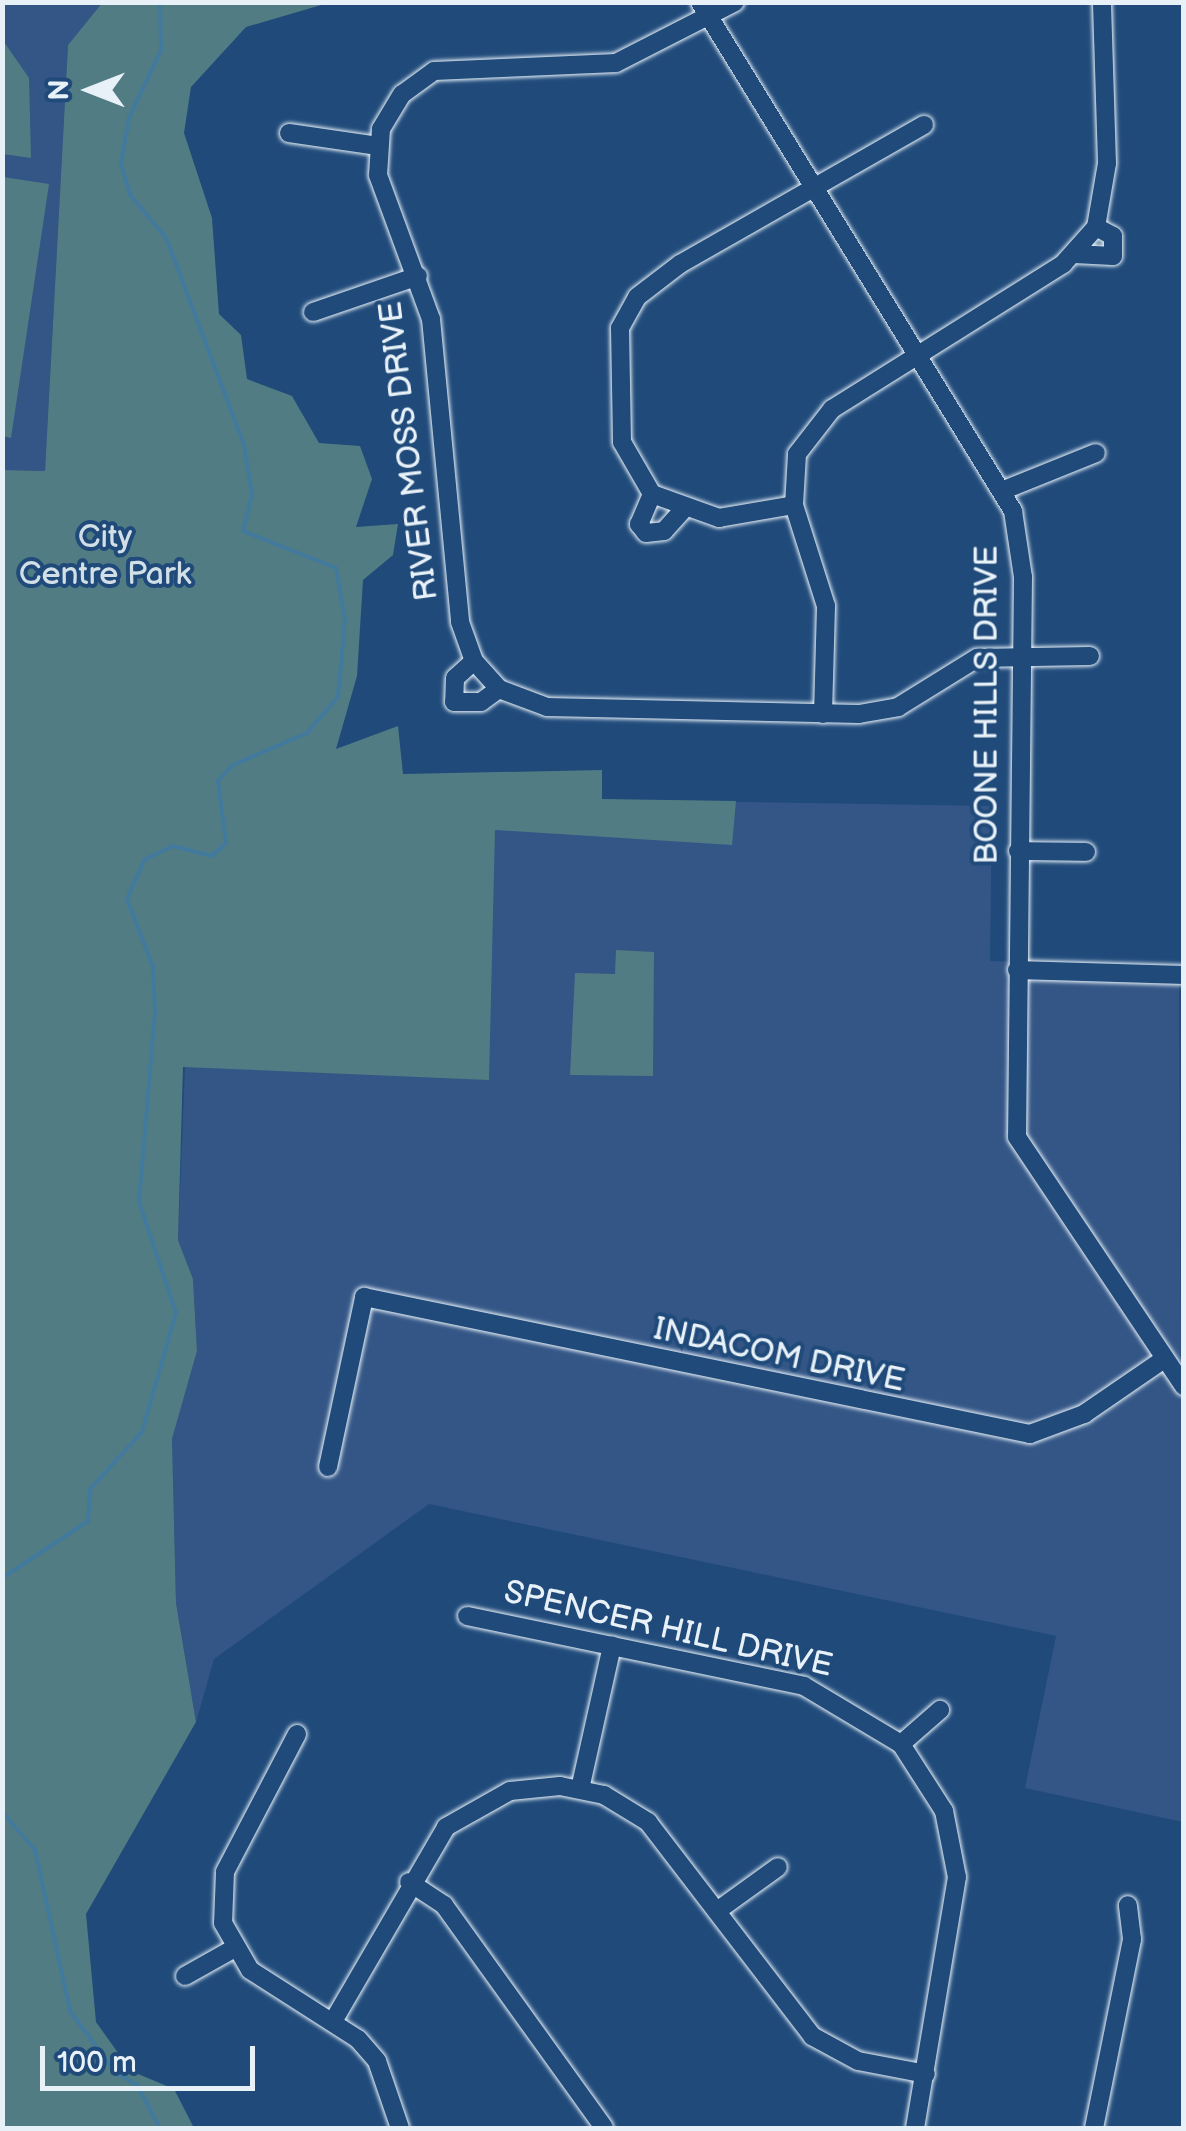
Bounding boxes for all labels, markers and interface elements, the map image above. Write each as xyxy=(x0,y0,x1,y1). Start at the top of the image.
north arrow xyxy=(40,40,140,140)
text: N xyxy=(43,79,76,101)
street label: RIVER MOSS DRIVE xyxy=(373,299,447,603)
park label: City Centre Park xyxy=(19,520,191,595)
street label: BOONE HILLS DRIVE xyxy=(969,545,1007,865)
street label: INDACOM DRIVE xyxy=(650,1311,908,1401)
street label: SPENCER HILL DRIVE xyxy=(500,1574,836,1686)
scale bar xyxy=(45,2026,260,2088)
text: 100 m xyxy=(57,2045,137,2081)

